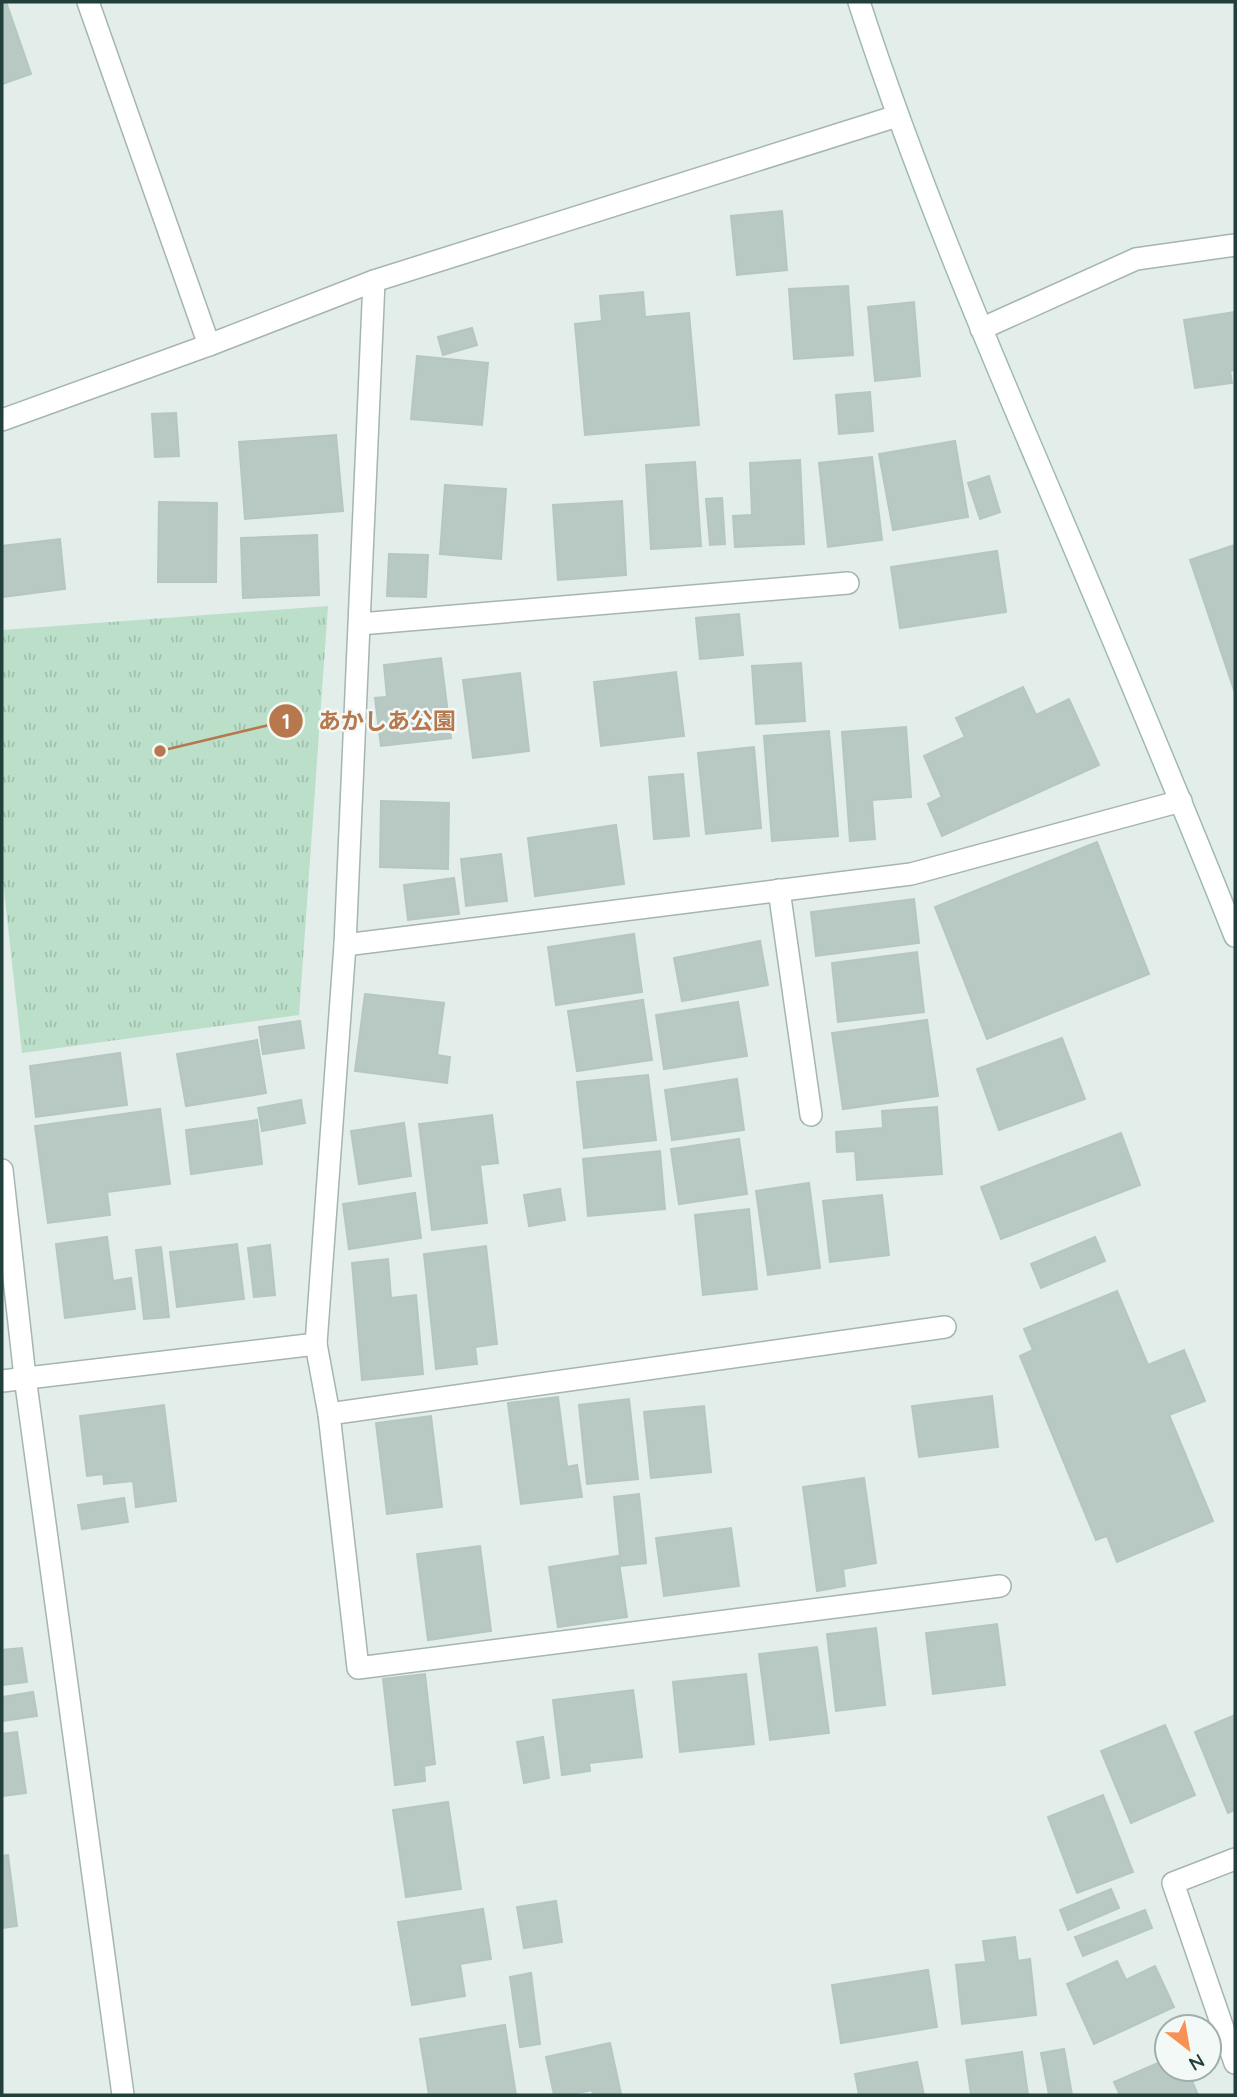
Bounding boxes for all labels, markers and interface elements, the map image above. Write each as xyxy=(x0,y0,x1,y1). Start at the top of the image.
callout: あかしあ公園 xyxy=(269,699,470,743)
text: あかしあ公園 xyxy=(318,706,456,735)
text: 1 xyxy=(282,708,290,734)
north arrow xyxy=(1153,2013,1223,2083)
text: N xyxy=(1185,2049,1209,2076)

